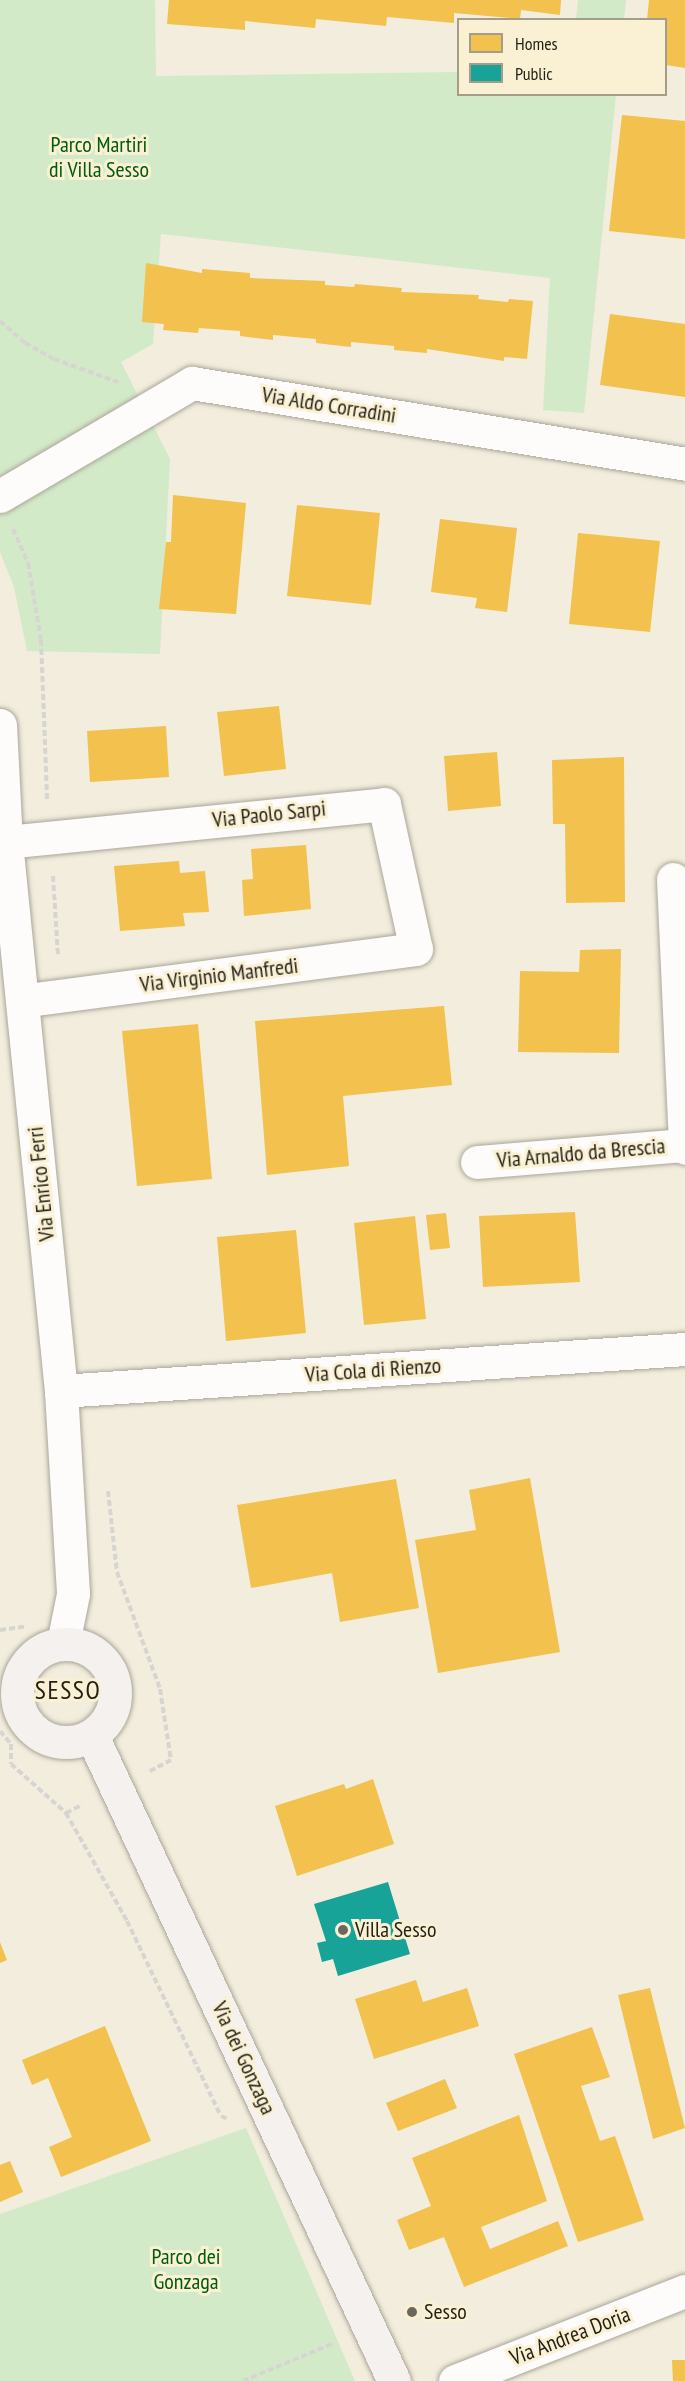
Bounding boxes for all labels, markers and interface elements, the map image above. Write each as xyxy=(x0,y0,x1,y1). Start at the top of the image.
legend xyxy=(457,18,667,96)
text: Homes xyxy=(515,32,558,55)
text: Public xyxy=(515,62,553,85)
park label: Parco Martiri di Villa Sesso xyxy=(49,131,149,182)
street label: Via Aldo Corradini xyxy=(260,381,398,429)
street label: Via Paolo Sarpi xyxy=(211,795,327,833)
street label: Via Virginio Manfredi xyxy=(138,952,300,998)
street label: Via Enrico Ferri xyxy=(22,1125,60,1243)
street label: Via Arnaldo da Brescia xyxy=(495,1132,667,1174)
street label: Via Cola di Rienzo xyxy=(304,1352,442,1388)
district label: SESSO xyxy=(35,1674,101,1706)
place label: Villa Sesso xyxy=(355,1917,437,1943)
marker: Villa Sesso xyxy=(336,1923,350,1937)
street label: Via dei Gonzaga xyxy=(206,1997,282,2119)
park label: Parco dei Gonzaga xyxy=(151,2243,221,2294)
place label: Sesso xyxy=(424,2299,467,2325)
street label: Via Andrea Doria xyxy=(506,2301,634,2371)
marker: Sesso xyxy=(405,2305,419,2319)

